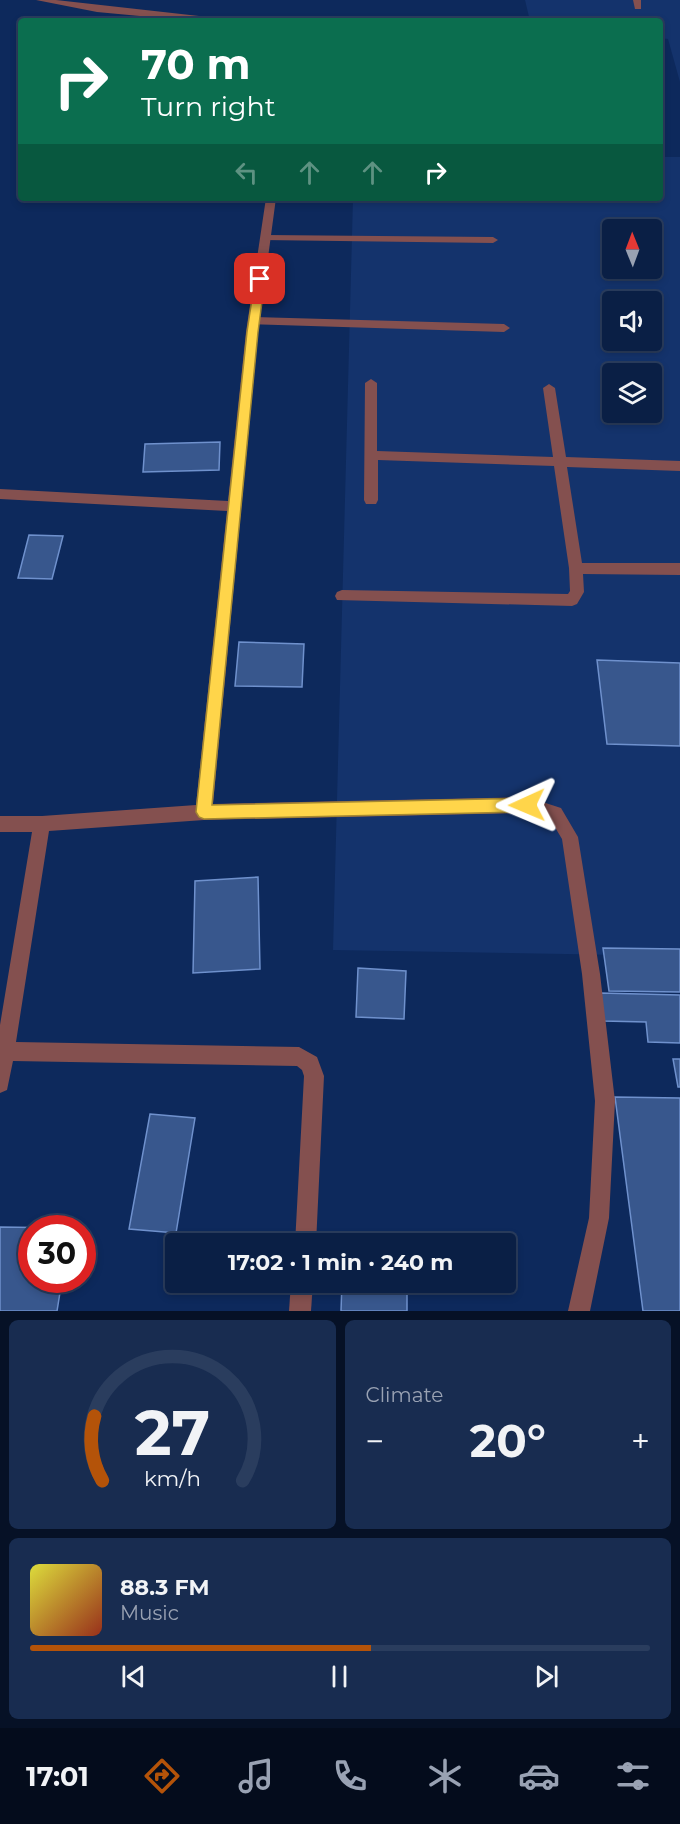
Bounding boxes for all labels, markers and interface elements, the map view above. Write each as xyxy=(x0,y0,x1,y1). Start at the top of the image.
text: 70 m xyxy=(141,38,251,90)
icon: right xyxy=(42,42,120,120)
text: Turn right xyxy=(141,90,276,123)
icon: left xyxy=(230,156,263,189)
icon: ahead xyxy=(293,156,326,189)
icon: ahead xyxy=(356,156,389,189)
icon: right xyxy=(419,156,452,189)
north arrow xyxy=(602,219,662,279)
map controls xyxy=(602,219,662,423)
pin xyxy=(234,253,285,304)
icon: arrive xyxy=(243,262,276,295)
button: sound xyxy=(602,291,662,351)
button: layers xyxy=(602,363,662,423)
position arrow xyxy=(495,773,559,837)
speed limit sign: 30 xyxy=(18,1215,96,1293)
text: 17:02 · 1 min · 240 m xyxy=(228,1249,453,1276)
text: Climate xyxy=(366,1383,443,1407)
text: 27 xyxy=(134,1395,210,1471)
text: 20° xyxy=(470,1413,546,1468)
text: − xyxy=(366,1421,384,1461)
text: + xyxy=(631,1421,650,1461)
text: km/h xyxy=(144,1466,201,1492)
text: 88.3 FM xyxy=(120,1574,210,1601)
text: Music xyxy=(120,1601,179,1625)
icon: previous xyxy=(117,1660,150,1693)
icon: pause xyxy=(323,1660,356,1693)
icon: next xyxy=(530,1660,563,1693)
icon: directions xyxy=(141,1755,183,1797)
icon: music xyxy=(235,1755,277,1797)
icon: phone xyxy=(329,1755,371,1797)
icon: climate xyxy=(424,1755,466,1797)
icon: car xyxy=(518,1755,560,1797)
icon: filters xyxy=(612,1755,654,1797)
text: 17:01 xyxy=(26,1760,89,1793)

